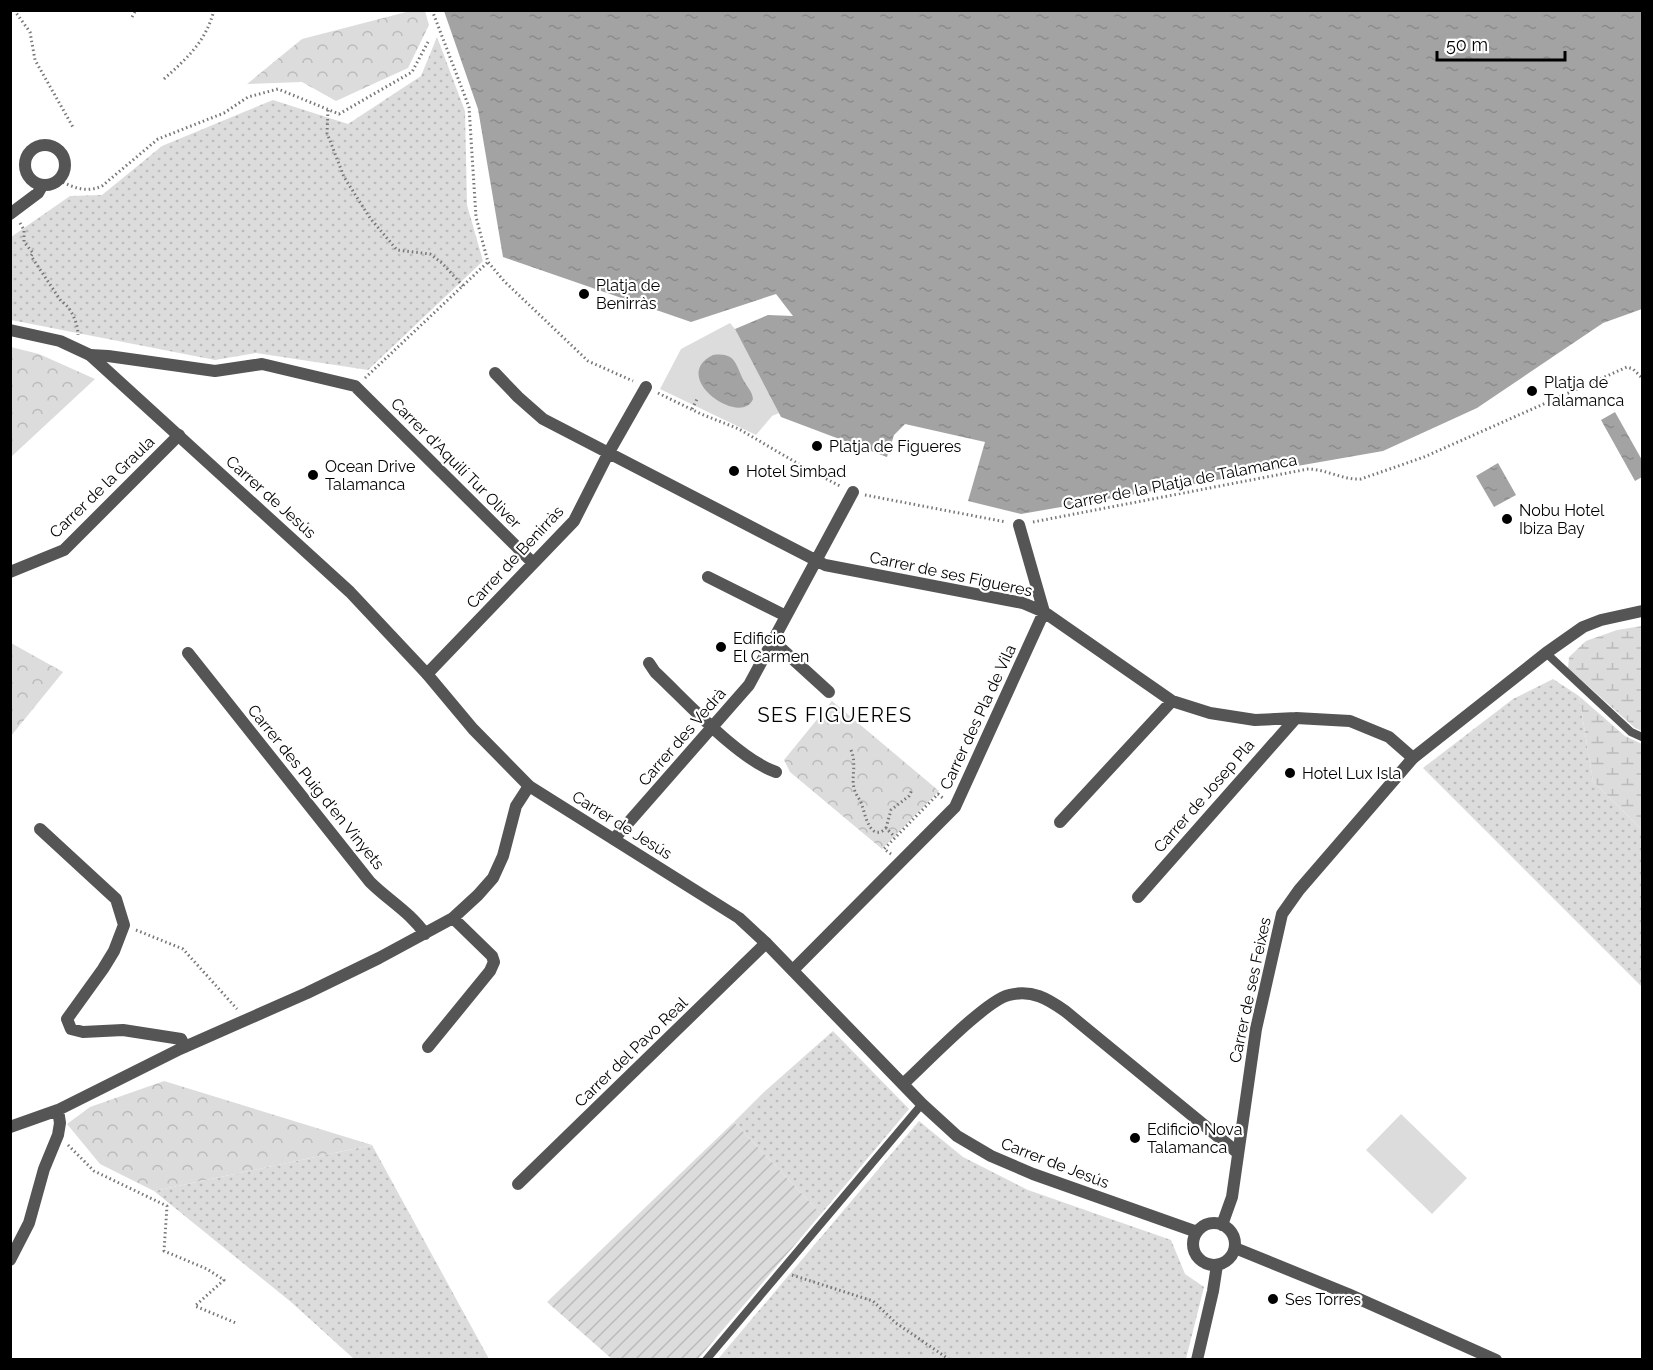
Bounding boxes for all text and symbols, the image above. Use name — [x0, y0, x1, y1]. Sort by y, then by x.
scale bar — [1437, 24, 1564, 62]
text: 50 m — [1446, 34, 1488, 55]
place label: Platja de Benirràs — [596, 276, 660, 313]
marker: Platja de Benirràs — [577, 287, 591, 301]
place label: Platja de Talamanca — [1544, 373, 1624, 410]
marker: Platja de Talamanca — [1525, 384, 1539, 398]
street label: Carrer d'Aquilí Tur Oliver — [387, 394, 525, 532]
street label: Carrer de la Graula — [46, 432, 158, 542]
place label: Platja de Figueres — [829, 437, 962, 456]
marker: Platja de Figueres — [810, 439, 824, 453]
street label: Carrer de la Platja de Talamanca — [1061, 450, 1299, 514]
street label: Carrer de Jesús — [222, 452, 320, 542]
place label: Ocean Drive Talamanca — [325, 457, 415, 494]
place label: Hotel Simbad — [746, 462, 846, 481]
marker: Hotel Simbad — [727, 464, 741, 478]
marker: Ocean Drive Talamanca — [306, 468, 320, 482]
place label: Nobu Hotel Ibiza Bay — [1519, 501, 1605, 538]
street label: Carrer de Benirràs — [463, 502, 568, 612]
marker: Nobu Hotel Ibiza Bay — [1500, 512, 1514, 526]
street label: Carrer de ses Figueres — [868, 547, 1034, 601]
place label: Edificio El Carmen — [733, 629, 809, 666]
marker: Edificio El Carmen — [714, 640, 728, 654]
street label: Carrer des Pla de Vila — [936, 641, 1020, 793]
street label: Carrer des Vedrà — [634, 684, 730, 790]
street label: Carrer des Puig d'en Vinyets — [244, 701, 389, 873]
district label: SES FIGUERES — [757, 703, 913, 727]
street label: Carrer de Josep Pla — [1150, 736, 1258, 856]
place label: Hotel Lux Isla — [1302, 764, 1401, 783]
marker: Hotel Lux Isla — [1283, 766, 1297, 780]
street label: Carrer de Jesús — [569, 787, 676, 863]
street label: Carrer de ses Feixes — [1225, 915, 1275, 1065]
street label: Carrer del Pavo Real — [571, 993, 692, 1111]
place label: Edificio Nova Talamanca — [1147, 1120, 1242, 1157]
marker: Edificio Nova Talamanca — [1128, 1131, 1142, 1145]
street label: Carrer de Jesús — [998, 1134, 1112, 1192]
place label: Ses Torres — [1285, 1290, 1361, 1309]
marker: Ses Torres — [1266, 1292, 1280, 1306]

